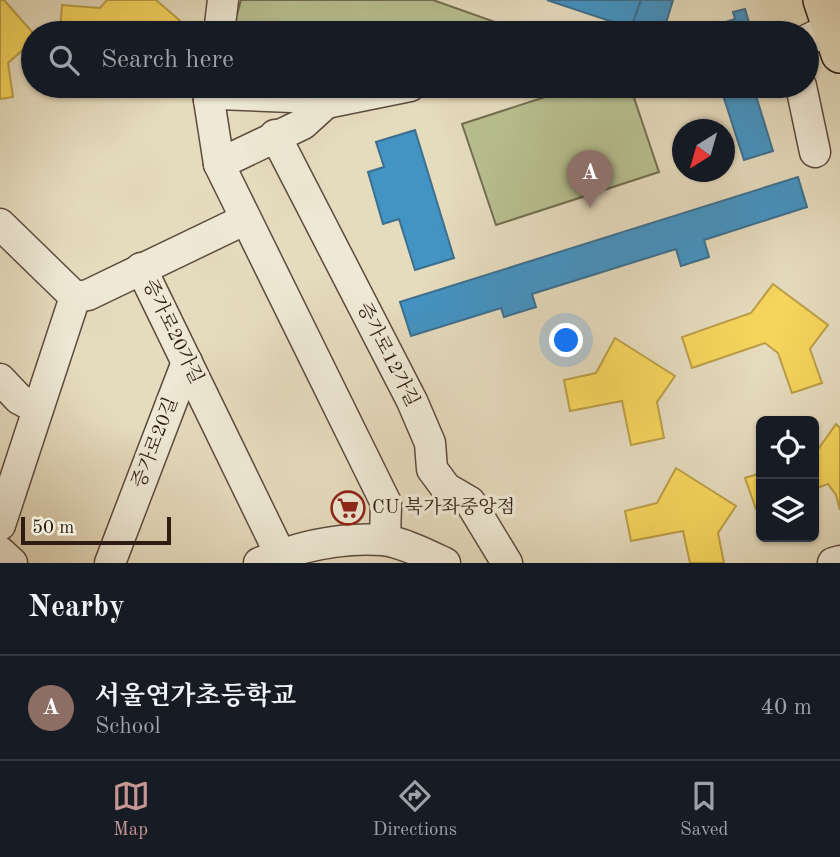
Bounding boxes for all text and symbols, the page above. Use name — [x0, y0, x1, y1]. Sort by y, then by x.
search box — [21, 21, 819, 98]
icon: search — [45, 41, 83, 79]
text: Search here — [101, 47, 234, 73]
north arrow — [672, 119, 735, 182]
pin: A — [567, 150, 613, 208]
street label: 증가로20가길 — [139, 276, 207, 387]
street label: 증가로12가길 — [353, 299, 423, 410]
your location — [549, 323, 583, 357]
street label: 증가로20길 — [128, 394, 182, 491]
map controls — [756, 416, 819, 542]
button: locate — [756, 416, 819, 479]
button: layers — [756, 479, 819, 542]
supermarket icon: CU 북가좌중앙점 — [329, 489, 367, 527]
place label: CU 북가좌중앙점 — [372, 496, 515, 518]
scale bar — [21, 514, 172, 546]
text: 50 m — [32, 519, 74, 538]
text: Nearby — [28, 593, 125, 623]
text: 서울연가초등학교 — [95, 684, 296, 710]
text: A — [42, 696, 60, 719]
text: 40 m — [761, 696, 812, 719]
text: School — [95, 715, 161, 738]
tab: Map — [112, 777, 150, 842]
tab: Directions — [373, 777, 457, 842]
tab: Saved — [680, 777, 728, 842]

